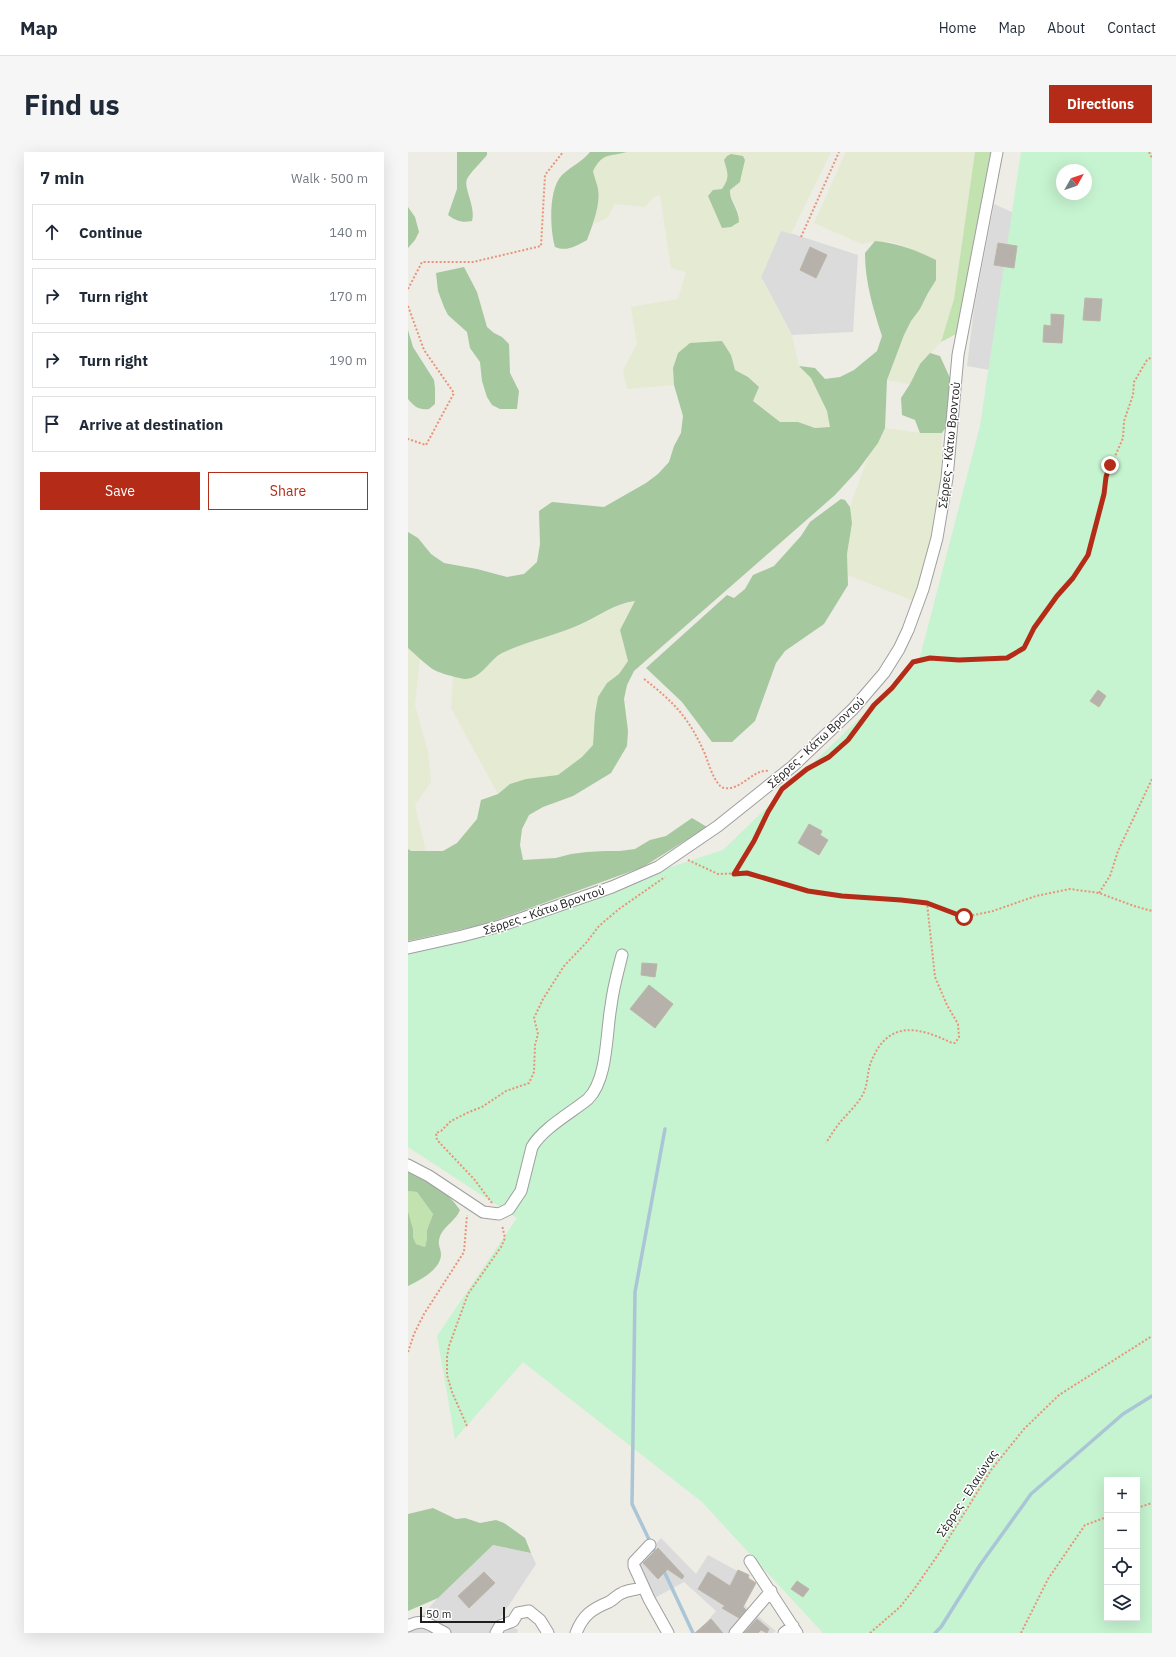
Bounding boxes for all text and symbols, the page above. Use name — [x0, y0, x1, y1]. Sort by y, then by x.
text: Map — [20, 16, 58, 40]
text: Home — [939, 19, 976, 37]
text: Map — [998, 19, 1025, 37]
text: About — [1047, 19, 1085, 37]
text: Contact — [1107, 19, 1156, 37]
button: Directions — [1049, 85, 1152, 123]
text: Find us — [24, 86, 120, 123]
north arrow — [1056, 164, 1092, 200]
text: 7 min — [40, 167, 84, 189]
text: Walk · 500 m — [291, 170, 368, 187]
icon: ahead — [41, 221, 63, 243]
text: Continue — [79, 223, 143, 242]
text: 140 m — [329, 224, 367, 241]
icon: right — [41, 285, 63, 307]
text: Turn right — [79, 287, 148, 306]
text: 170 m — [329, 288, 367, 305]
icon: right — [41, 349, 63, 371]
text: Turn right — [79, 351, 148, 370]
text: 190 m — [329, 352, 367, 369]
street label: Σέρρες - Κάτω Βροντού — [935, 381, 963, 509]
icon: arrive — [41, 413, 63, 435]
text: Arrive at destination — [79, 415, 223, 434]
route end — [1101, 456, 1119, 474]
button: Save — [40, 472, 200, 510]
button: Share — [208, 472, 368, 510]
street label: Σέρρες - Κάτω Βροντού — [764, 693, 868, 791]
street label: Σέρρες - Κάτω Βροντού — [481, 882, 607, 938]
route start — [955, 908, 973, 926]
street label: Σέρρες - Ελαιώνας — [933, 1447, 1001, 1539]
map controls — [1104, 1477, 1140, 1621]
button: + — [1104, 1477, 1140, 1513]
button: − — [1104, 1513, 1140, 1549]
button: locate — [1104, 1549, 1140, 1585]
button: layers — [1104, 1585, 1140, 1621]
scale bar — [420, 1605, 505, 1624]
text: 50 m — [426, 1607, 451, 1621]

